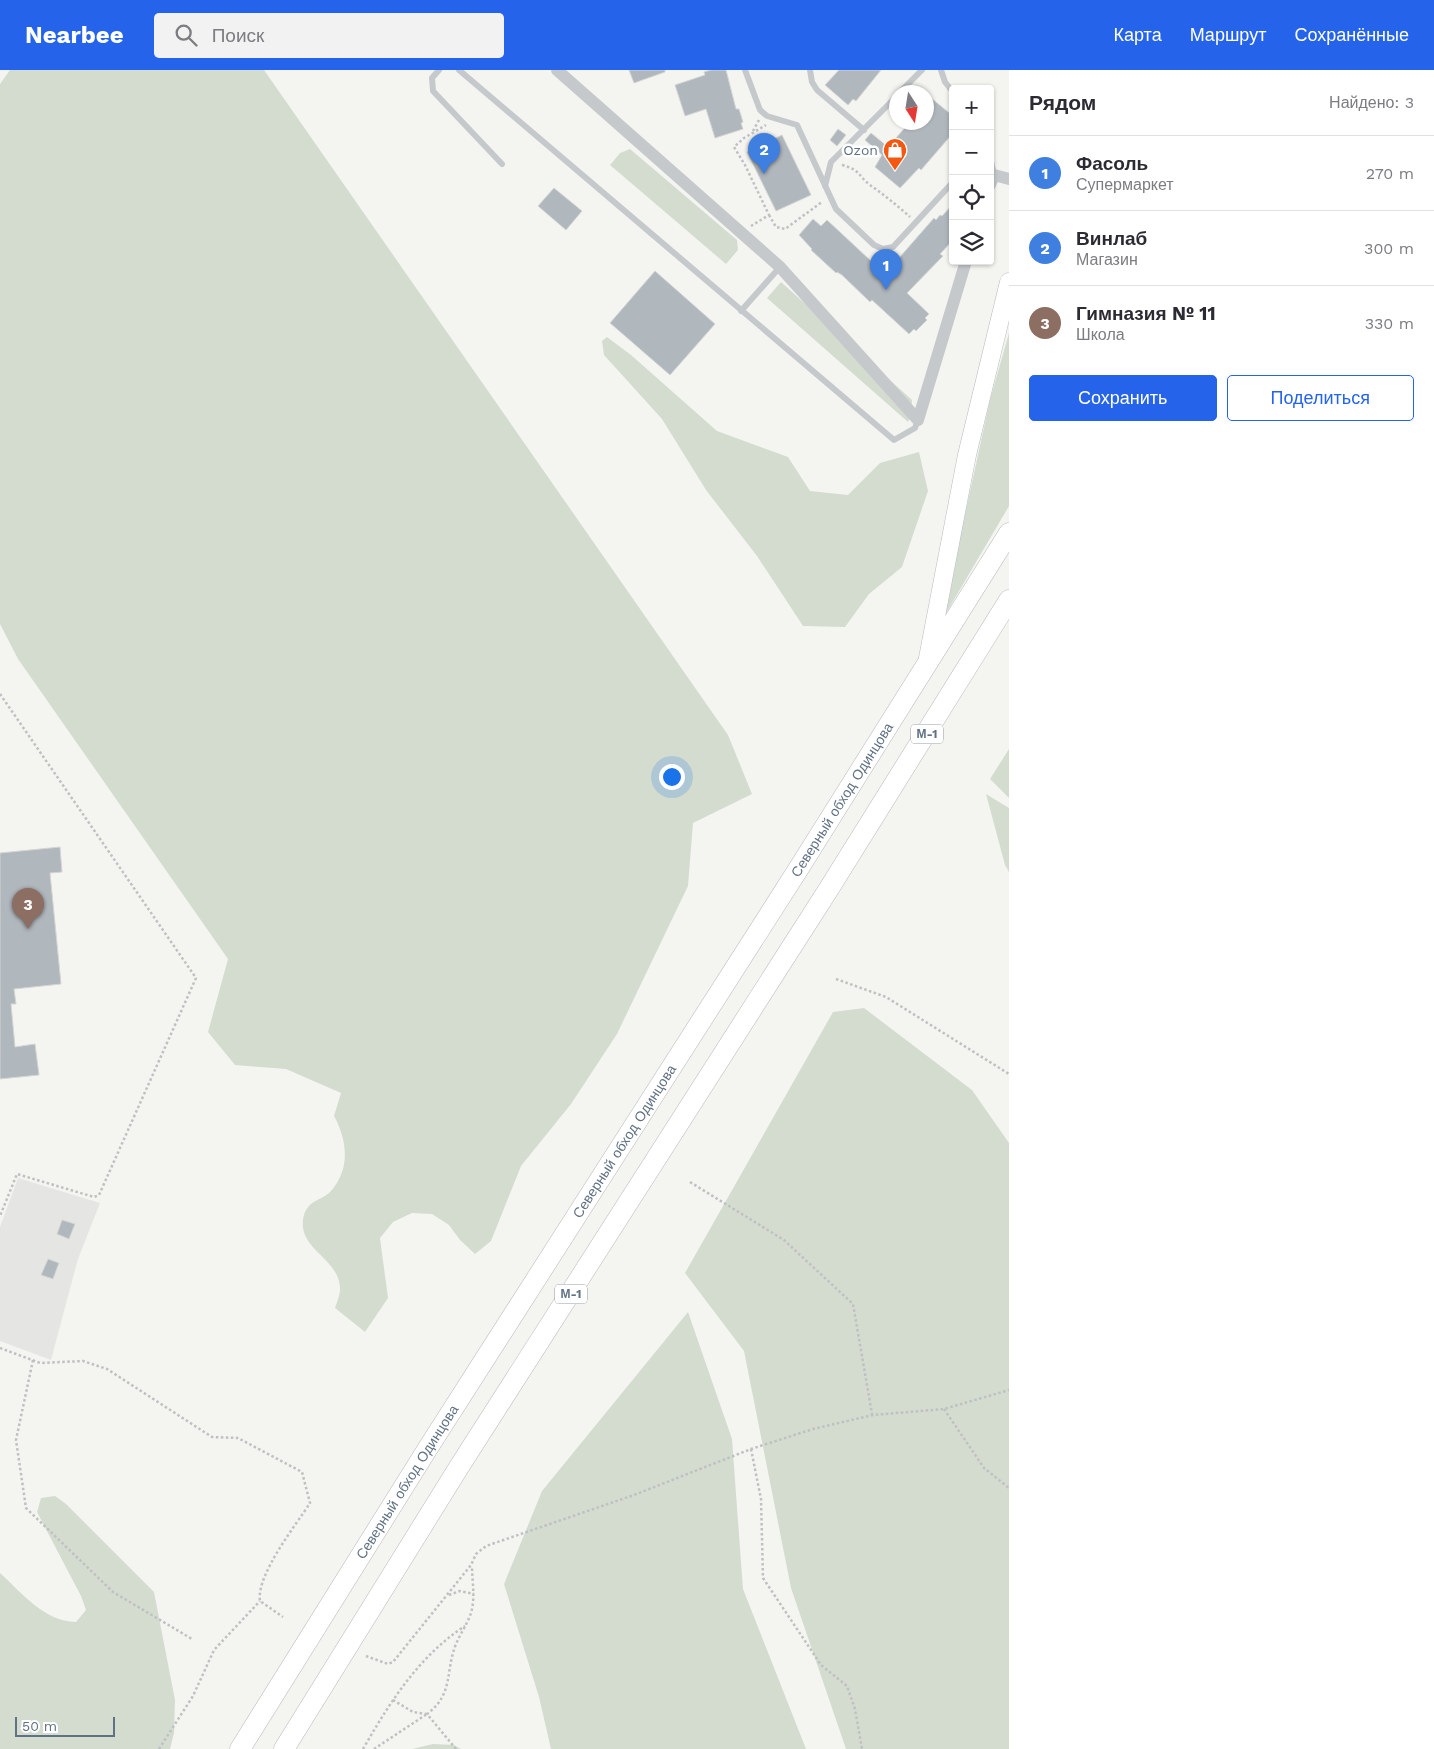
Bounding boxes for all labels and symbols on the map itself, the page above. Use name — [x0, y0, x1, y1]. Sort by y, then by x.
north arrow — [889, 85, 934, 130]
pin: 2 — [748, 133, 780, 174]
shop icon: Ozon — [882, 137, 908, 171]
place label: Ozon — [843, 142, 878, 158]
pin: 1 — [870, 249, 902, 290]
street label: Северный обход Одинцова — [787, 719, 896, 880]
road number: М-1 — [911, 724, 943, 744]
your location — [659, 764, 685, 790]
pin: 3 — [12, 888, 44, 929]
street label: Северный обход Одинцова — [569, 1061, 679, 1221]
road number: М-1 — [555, 1284, 587, 1304]
street label: Северный обход Одинцова — [353, 1402, 462, 1562]
scale bar — [15, 1714, 115, 1737]

